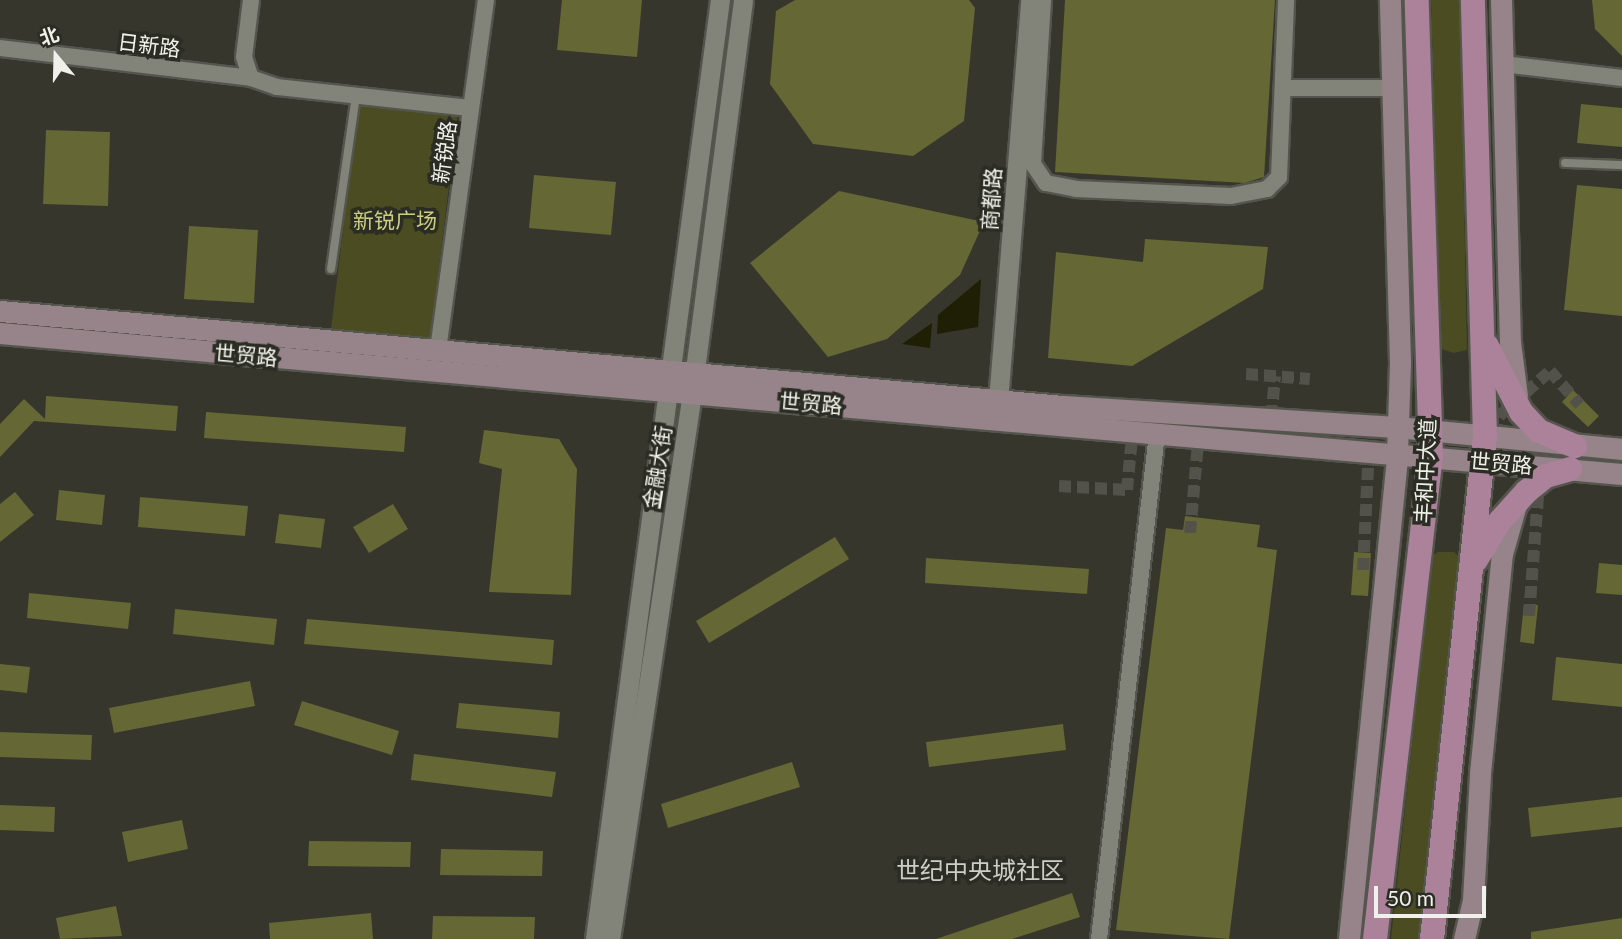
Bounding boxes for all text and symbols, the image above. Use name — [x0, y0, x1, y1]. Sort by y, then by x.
north arrow — [21, 21, 91, 91]
text: 北 — [36, 22, 62, 50]
street label: 日新路 — [116, 29, 182, 61]
street label: 新锐路 — [427, 119, 461, 185]
street label: 商都路 — [976, 167, 1006, 231]
park label: 新锐广场 — [353, 207, 437, 233]
street label: 世贸路 — [214, 340, 278, 370]
street label: 世贸路 — [779, 388, 843, 418]
street label: 丰和中大道 — [1410, 418, 1440, 524]
street label: 金融大街 — [638, 424, 676, 510]
street label: 世贸路 — [1469, 448, 1533, 478]
district label: 世纪中央城社区 — [896, 856, 1064, 884]
scale bar — [1377, 872, 1489, 916]
text: 50 m — [1387, 885, 1434, 910]

